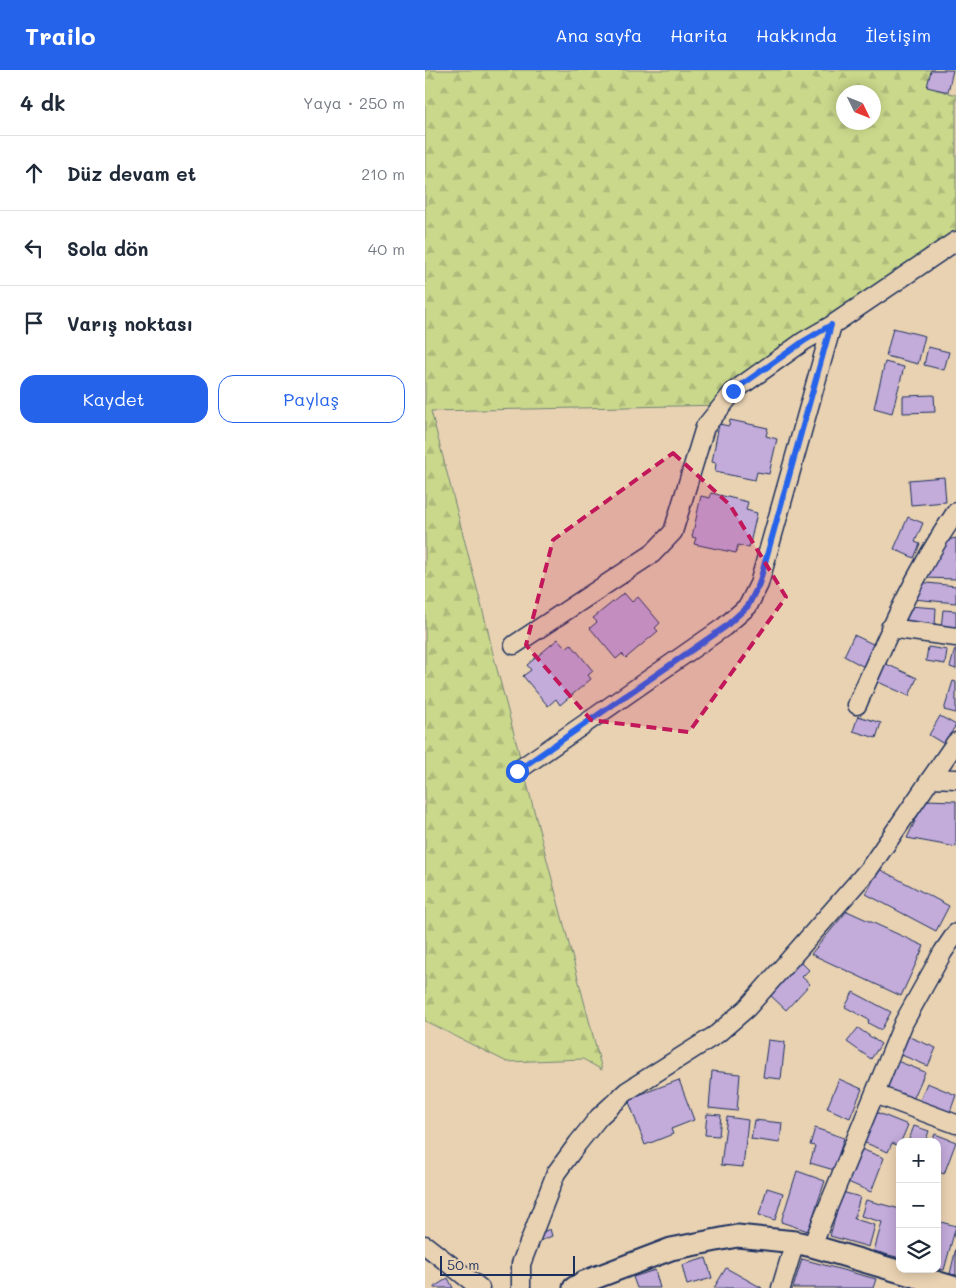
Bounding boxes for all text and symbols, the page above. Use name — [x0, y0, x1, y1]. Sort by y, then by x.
text: Trailo — [25, 20, 96, 51]
text: Ana sayfa — [555, 23, 642, 47]
text: Harita — [670, 23, 728, 47]
text: Hakkında — [756, 23, 837, 47]
text: İletişim — [865, 23, 931, 47]
north arrow — [836, 85, 881, 130]
text: 4 dk — [20, 89, 66, 116]
text: Yaya · 250 m — [303, 92, 405, 113]
icon: ahead — [20, 159, 48, 187]
text: Düz devam et — [67, 161, 196, 186]
text: 210 m — [361, 163, 405, 184]
icon: left — [20, 234, 48, 262]
text: Sola dön — [67, 236, 149, 261]
text: 40 m — [368, 238, 405, 259]
icon: arrive — [20, 309, 48, 337]
text: Varış noktası — [67, 311, 193, 336]
button: Kaydet — [20, 375, 208, 423]
button: Paylaş — [218, 375, 405, 423]
route end — [722, 380, 745, 403]
route start — [506, 760, 529, 783]
map controls — [896, 1138, 941, 1273]
button: + — [896, 1138, 941, 1183]
button: − — [896, 1183, 941, 1228]
button: layers — [896, 1228, 941, 1273]
scale bar — [440, 1253, 575, 1276]
text: 50 m — [447, 1255, 479, 1274]

